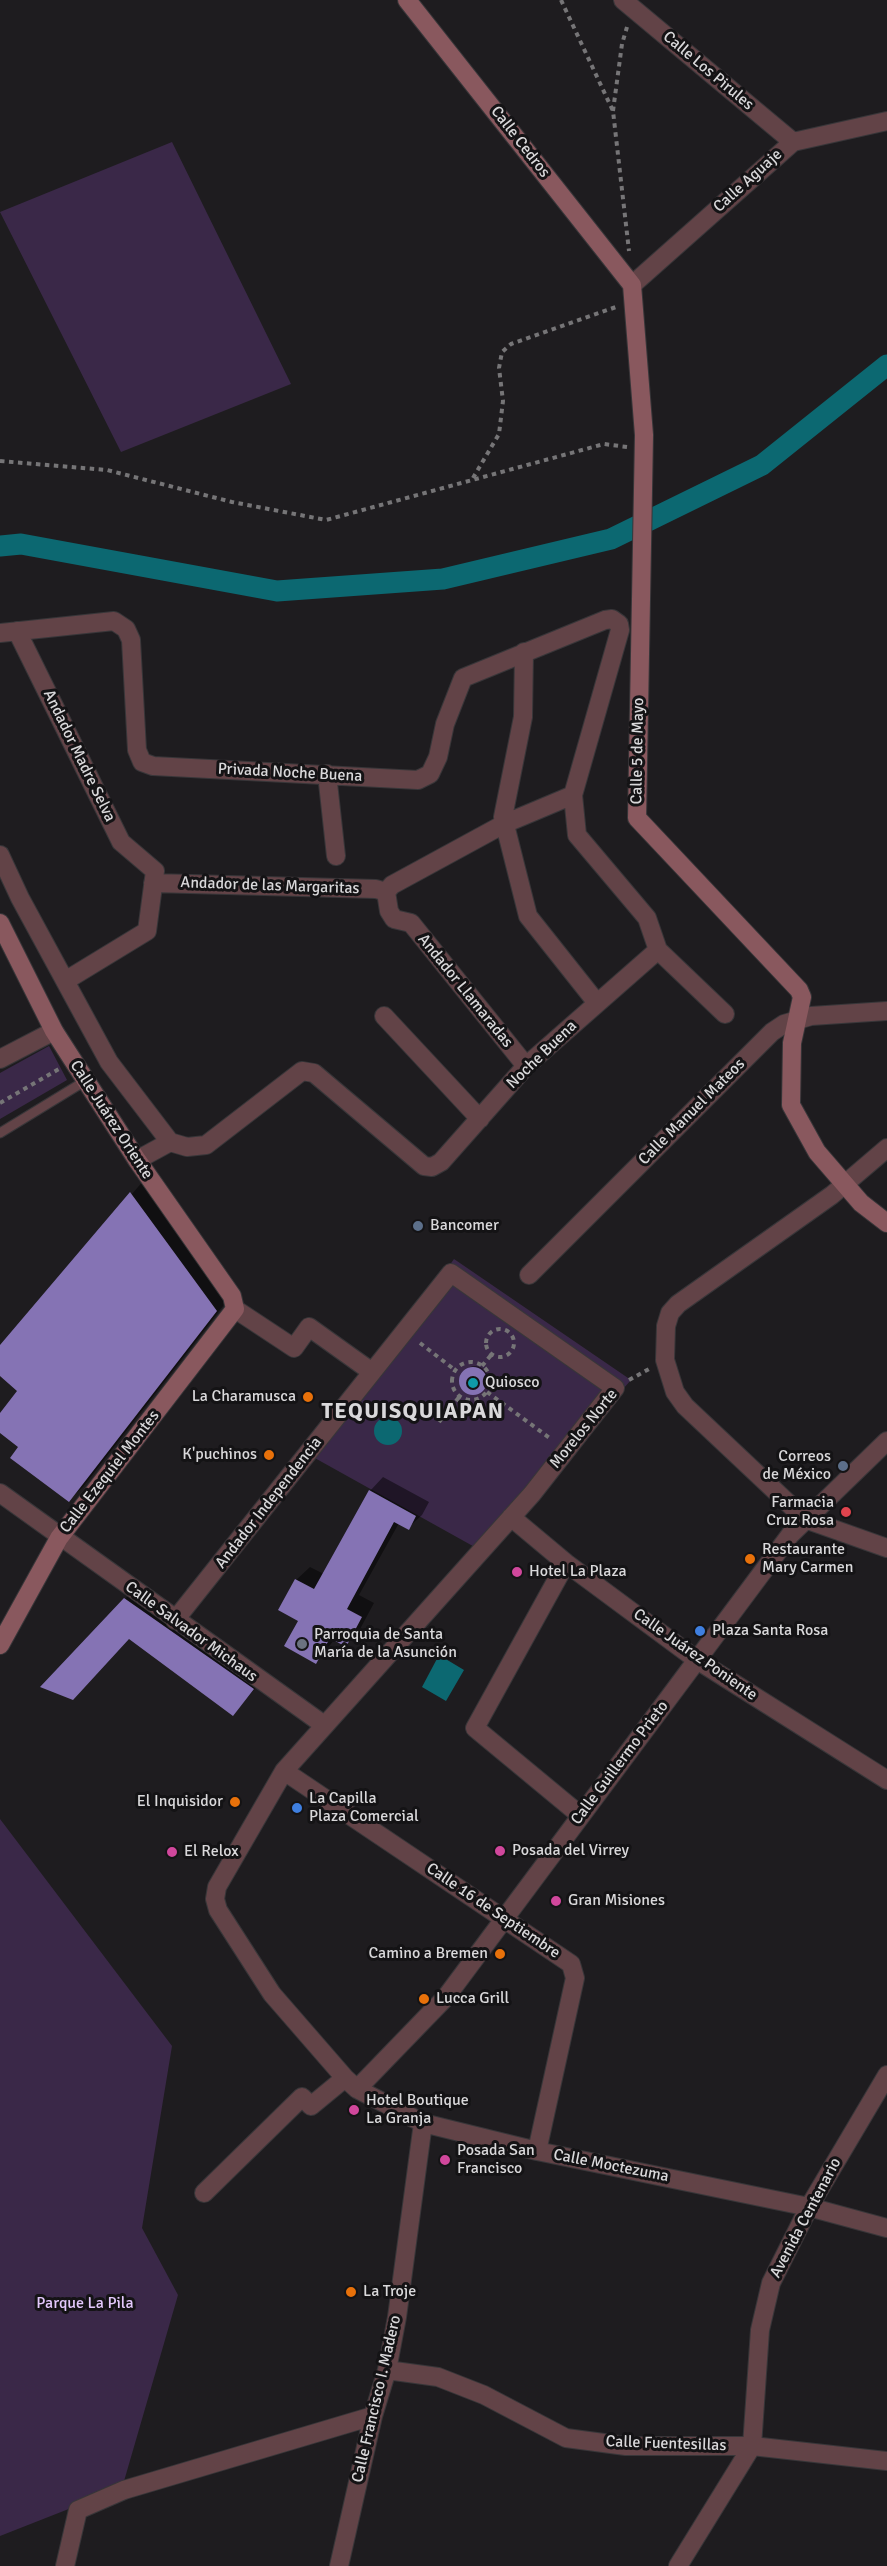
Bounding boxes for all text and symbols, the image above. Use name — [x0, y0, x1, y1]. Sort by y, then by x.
street label: Calle Los Pirules — [659, 27, 757, 115]
street label: Calle Cedros — [486, 103, 554, 181]
street label: Calle Aguaje — [710, 145, 786, 217]
street label: Andador Madre Selva — [39, 687, 119, 825]
street label: Calle 5 de Mayo — [627, 697, 649, 805]
street label: Privada Noche Buena — [217, 760, 363, 786]
street label: Andador de las Margaritas — [180, 873, 360, 899]
street label: Andador Llamaradas — [413, 930, 517, 1052]
street label: Noche Buena — [503, 1017, 581, 1093]
street label: Calle Manuel Mateos — [635, 1055, 749, 1169]
street label: Calle Juárez Oriente — [65, 1057, 157, 1183]
place label: Bancomer — [430, 1216, 499, 1236]
marker: Bancomer — [411, 1219, 425, 1233]
place label: Quiosco — [485, 1373, 540, 1393]
marker: Quiosco — [466, 1376, 480, 1390]
street label: Morelos Norte — [546, 1385, 622, 1473]
place label: La Charamusca — [192, 1387, 296, 1407]
marker: La Charamusca — [301, 1390, 315, 1404]
district label: TEQUISQUIAPAN — [321, 1399, 505, 1425]
street label: Calle Ezequiel Montes — [56, 1407, 164, 1537]
street label: Andador Independencia — [212, 1433, 326, 1573]
place label: K'puchinos — [182, 1445, 257, 1465]
place label: Correos de México — [763, 1447, 831, 1485]
marker: K'puchinos — [262, 1448, 276, 1462]
marker: Correos de México — [836, 1459, 850, 1473]
place label: Farmacia Cruz Rosa — [766, 1493, 834, 1531]
marker: Farmacia Cruz Rosa — [839, 1505, 853, 1519]
place label: Restaurante Mary Carmen — [762, 1540, 853, 1578]
marker: Restaurante Mary Carmen — [743, 1552, 757, 1566]
place label: Hotel La Plaza — [529, 1562, 627, 1582]
marker: Hotel La Plaza — [510, 1565, 524, 1579]
street label: Calle Salvador Michaus — [121, 1578, 261, 1686]
street label: Calle Juárez Poniente — [629, 1605, 761, 1705]
place label: Plaza Santa Rosa — [712, 1621, 828, 1641]
marker: Plaza Santa Rosa — [693, 1624, 707, 1638]
place label: Parroquia de Santa María de la Asunción — [314, 1625, 457, 1663]
marker: Parroquia de Santa María de la Asunción — [295, 1637, 309, 1651]
street label: Calle Guillermo Prieto — [567, 1697, 673, 1829]
place label: La Capilla Plaza Comercial — [309, 1789, 419, 1827]
place label: El Inquisidor — [137, 1792, 223, 1812]
marker: El Inquisidor — [228, 1795, 242, 1809]
marker: La Capilla Plaza Comercial — [290, 1801, 304, 1815]
place label: Posada del Virrey — [512, 1841, 629, 1861]
place label: El Relox — [184, 1842, 239, 1862]
marker: Posada del Virrey — [493, 1844, 507, 1858]
marker: El Relox — [165, 1845, 179, 1859]
street label: Calle 16 de Septiembre — [422, 1859, 564, 1963]
place label: Gran Misiones — [568, 1891, 665, 1911]
marker: Gran Misiones — [549, 1894, 563, 1908]
place label: Camino a Bremen — [369, 1944, 488, 1964]
marker: Camino a Bremen — [493, 1947, 507, 1961]
place label: Lucca Grill — [436, 1989, 509, 2009]
marker: Lucca Grill — [417, 1992, 431, 2006]
place label: Hotel Boutique La Granja — [366, 2091, 469, 2129]
marker: Hotel Boutique La Granja — [347, 2103, 361, 2117]
place label: Posada San Francisco — [457, 2141, 535, 2179]
street label: Calle Moctezuma — [552, 2145, 670, 2187]
marker: Posada San Francisco — [438, 2153, 452, 2167]
street label: Avenida Centenario — [766, 2155, 846, 2281]
place label: La Troje — [363, 2282, 416, 2302]
marker: La Troje — [344, 2285, 358, 2299]
park label: Parque La Pila — [36, 2294, 134, 2314]
street label: Calle Francisco I. Madero — [348, 2314, 406, 2484]
street label: Calle Fuentesillas — [605, 2432, 727, 2456]

